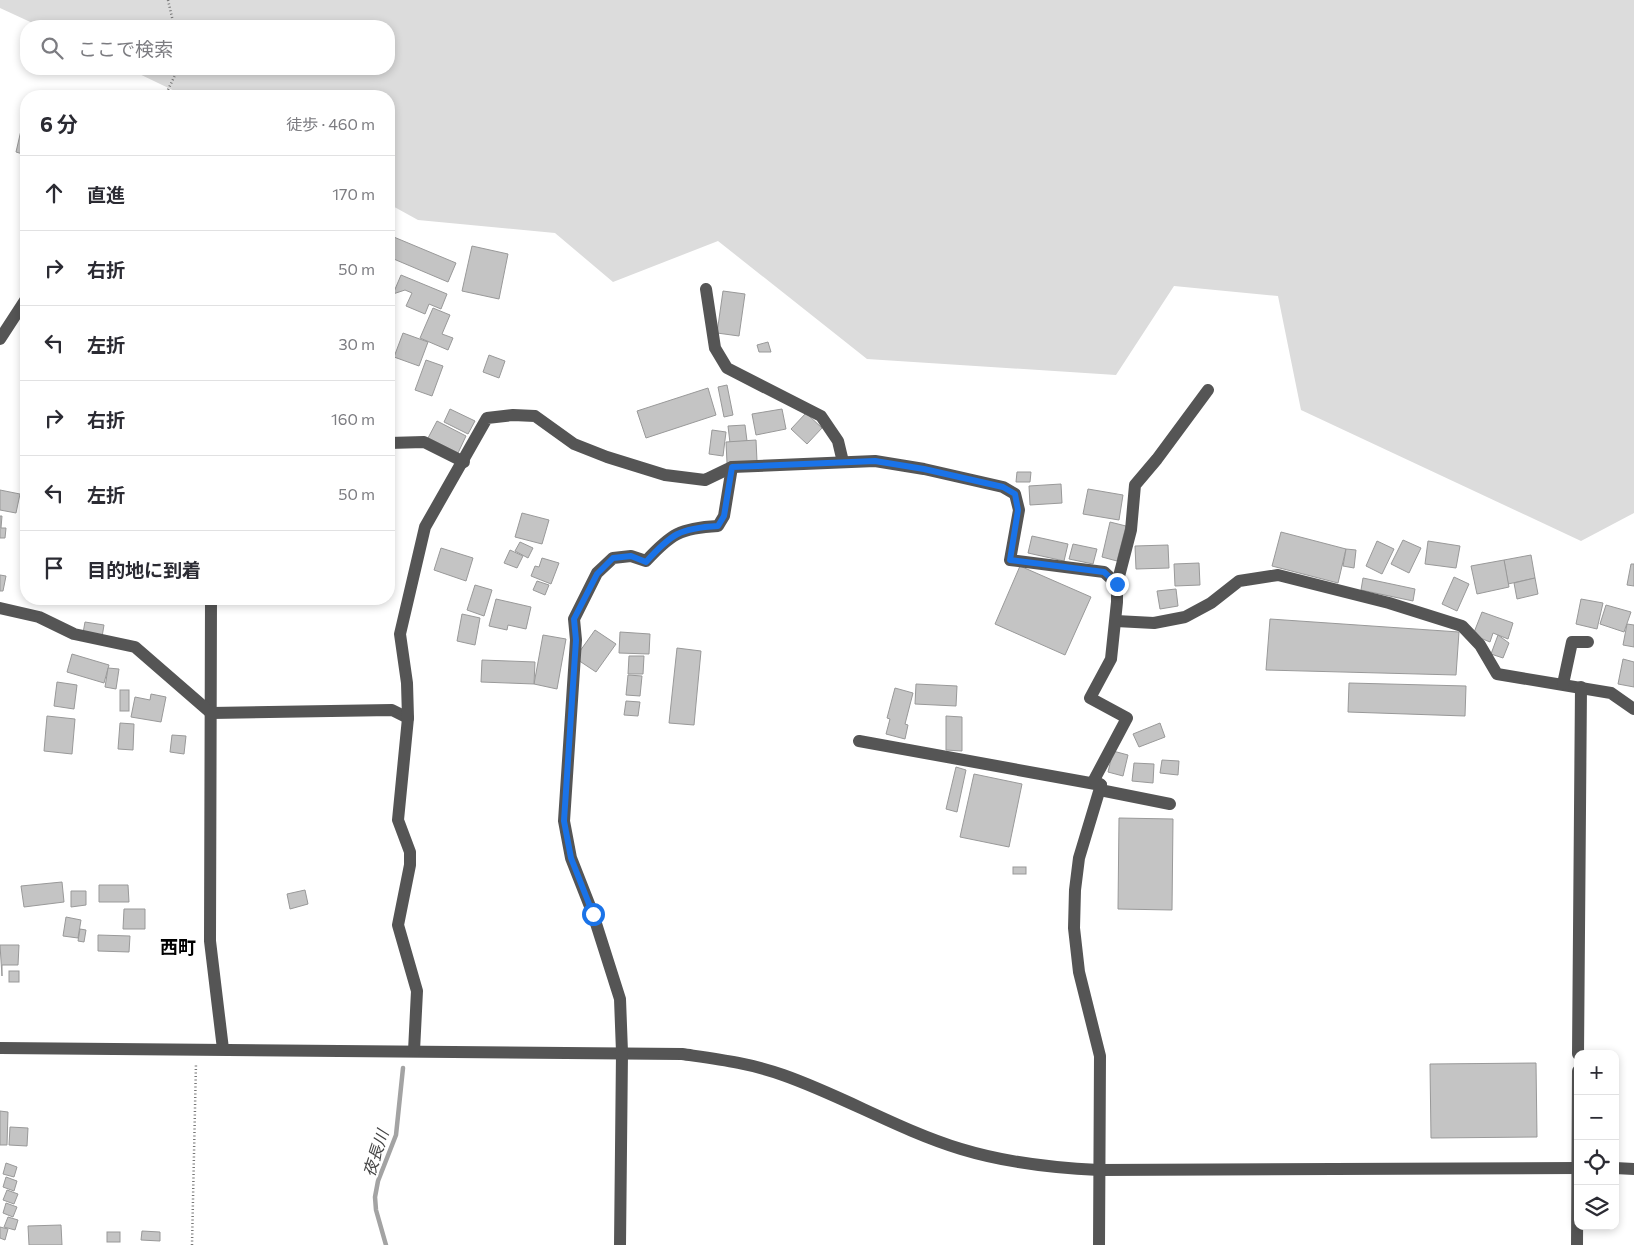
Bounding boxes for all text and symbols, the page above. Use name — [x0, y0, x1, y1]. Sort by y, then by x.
search box — [20, 20, 395, 75]
icon: search — [38, 34, 66, 62]
text: ここで検索 — [78, 37, 173, 60]
text: 6 分 — [40, 111, 78, 136]
text: 徒歩 · 460 m — [286, 114, 375, 133]
icon: ahead — [40, 179, 68, 207]
text: 直進 — [87, 183, 125, 206]
text: 170 m — [332, 184, 375, 203]
icon: right — [40, 254, 68, 282]
text: 右折 — [87, 258, 125, 281]
text: 50 m — [338, 259, 375, 278]
icon: left — [40, 329, 68, 357]
text: 左折 — [87, 333, 125, 356]
text: 30 m — [338, 334, 375, 353]
icon: right — [40, 404, 68, 432]
text: 右折 — [87, 408, 125, 431]
text: 160 m — [331, 409, 375, 428]
icon: left — [40, 479, 68, 507]
text: 左折 — [87, 483, 125, 506]
text: 50 m — [338, 484, 375, 503]
icon: arrive — [40, 554, 68, 582]
text: 目的地に到着 — [87, 558, 201, 581]
route end — [1106, 573, 1129, 596]
route start — [582, 903, 605, 926]
district label: 西町 — [160, 936, 196, 958]
map controls — [1574, 1050, 1619, 1230]
button: + — [1574, 1050, 1619, 1095]
button: − — [1574, 1095, 1619, 1140]
water label: 夜長川 — [359, 1125, 392, 1179]
button: locate — [1574, 1140, 1619, 1185]
button: layers — [1574, 1185, 1619, 1230]

